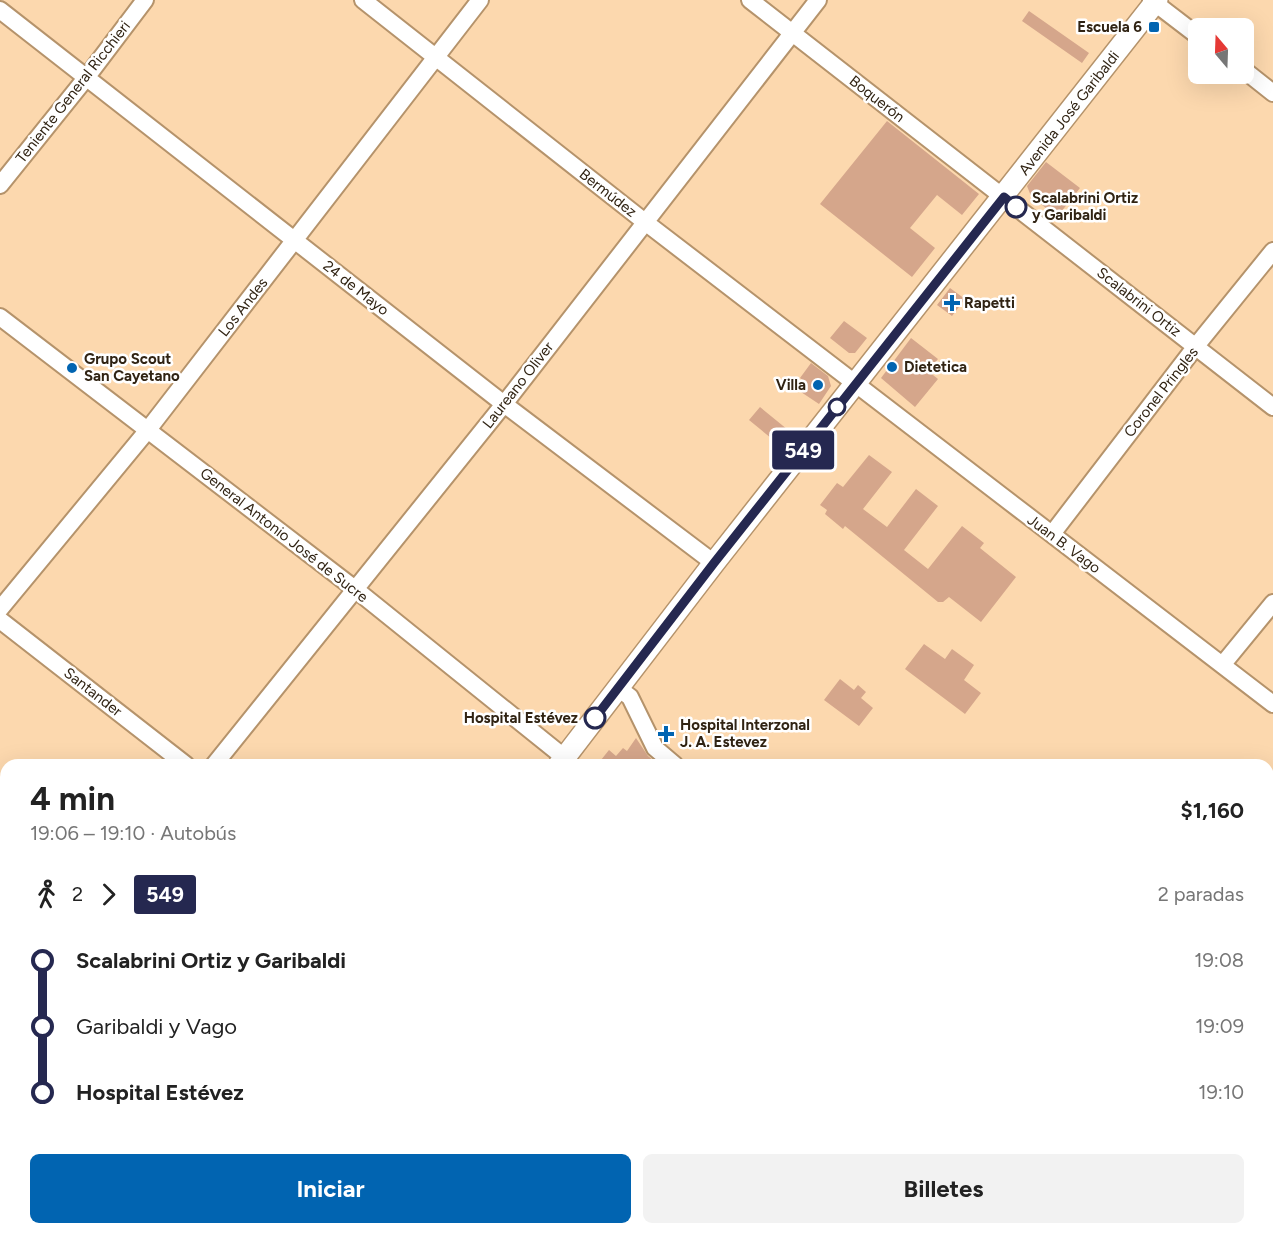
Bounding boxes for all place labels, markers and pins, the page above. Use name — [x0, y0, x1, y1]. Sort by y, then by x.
place label: Escuela 6 — [1077, 18, 1142, 36]
marker: Escuela 6 — [1147, 20, 1161, 34]
place label: Scalabrini Ortiz y Garibaldi — [1032, 189, 1138, 224]
marker: Scalabrini Ortiz y Garibaldi — [1005, 196, 1027, 218]
place label: Rapetti — [964, 294, 1015, 312]
marker: Rapetti — [945, 296, 959, 310]
place label: Grupo Scout San Cayetano — [84, 350, 180, 385]
place label: Dietetica — [904, 358, 967, 376]
marker: Dietetica — [885, 360, 899, 374]
marker: Grupo Scout San Cayetano — [65, 361, 79, 375]
place label: Villa — [776, 376, 806, 394]
marker: Villa — [811, 378, 825, 392]
unlabelled marker — [828, 398, 846, 416]
marker: Hospital Estévez — [584, 707, 606, 729]
place label: Hospital Estévez — [464, 709, 578, 727]
place label: Hospital Interzonal J. A. Estevez — [680, 716, 810, 751]
marker: Hospital Interzonal J. A. Estevez — [657, 725, 675, 743]

